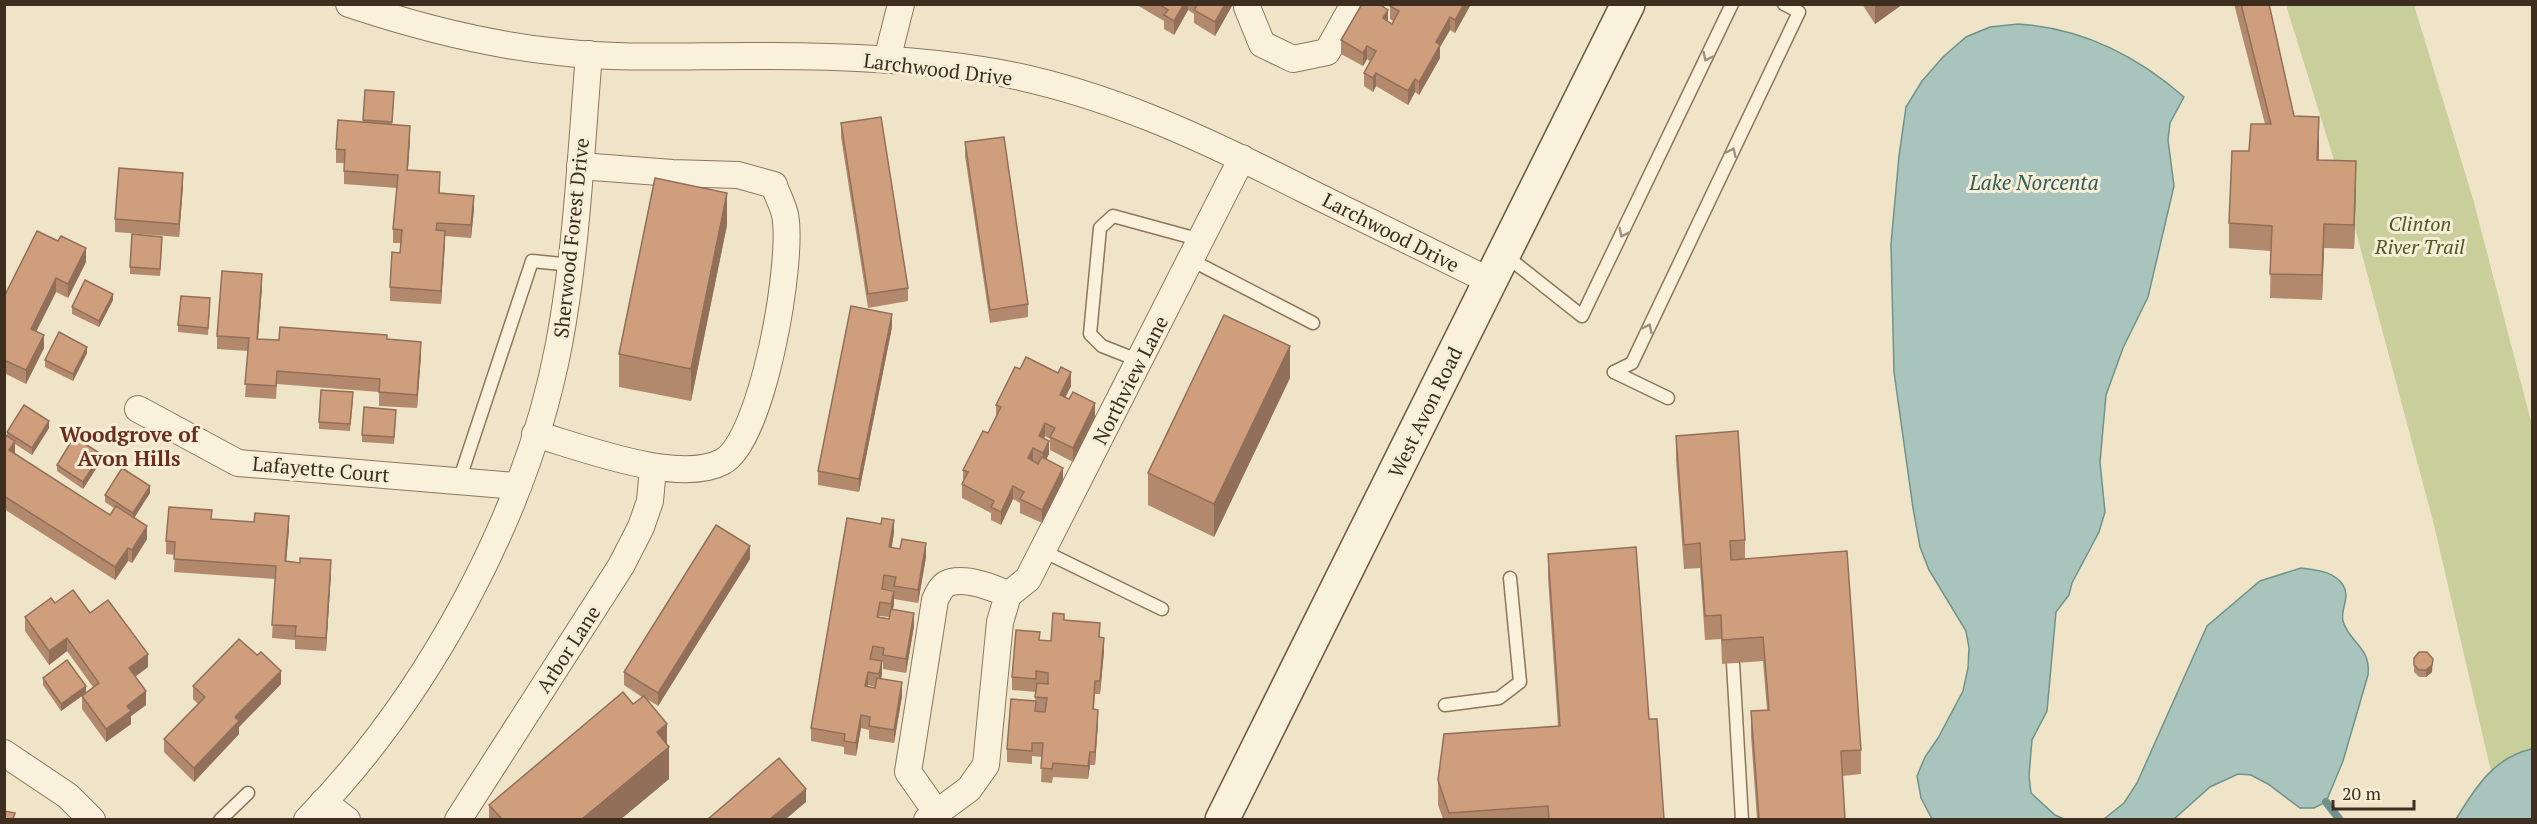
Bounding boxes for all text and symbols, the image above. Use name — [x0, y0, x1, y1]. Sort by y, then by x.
street label: Larchwood Drive — [862, 46, 1014, 92]
one-way arrow — [1702, 51, 1714, 62]
street label: Sherwood Forest Drive — [547, 137, 595, 339]
one-way arrow — [1725, 148, 1737, 159]
water label: Lake Norcenta — [1968, 168, 2099, 196]
street label: Larchwood Drive — [1318, 186, 1464, 278]
park label: Clinton River Trail — [2374, 210, 2465, 260]
one-way arrow — [1618, 227, 1630, 238]
street label: Northview Lane — [1086, 311, 1174, 449]
one-way arrow — [1641, 324, 1653, 335]
street label: West Avon Road — [1382, 342, 1468, 482]
district label: Woodgrove of Avon Hills — [60, 420, 201, 472]
street label: Lafayette Court — [251, 450, 391, 488]
street label: Arbor Lane — [530, 600, 606, 698]
scale bar — [2333, 773, 2414, 811]
text: 20 m — [2342, 781, 2382, 805]

